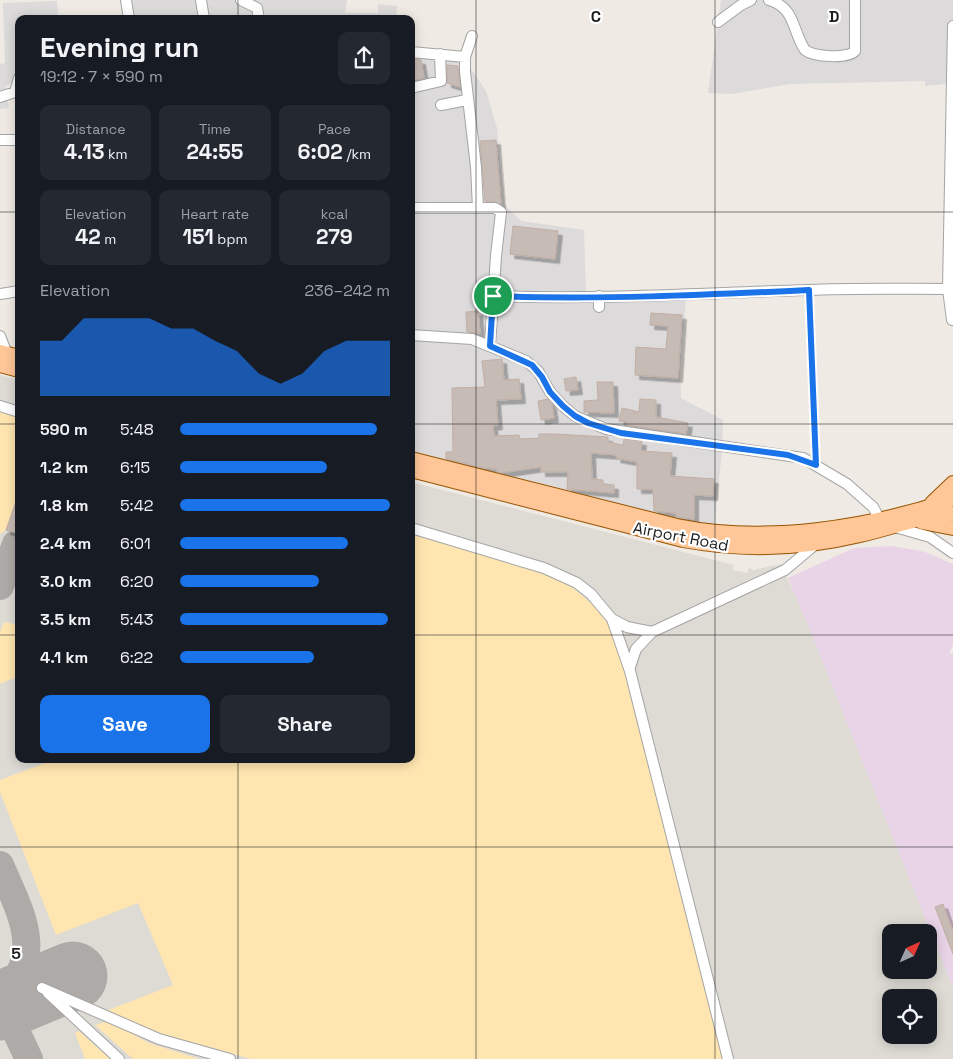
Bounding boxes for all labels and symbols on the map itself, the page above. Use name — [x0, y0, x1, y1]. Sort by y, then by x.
text: C — [591, 6, 601, 27]
text: D — [829, 6, 839, 27]
pin — [472, 275, 514, 317]
street label: Airport Road — [631, 517, 731, 556]
north arrow — [882, 924, 938, 979]
text: 5 — [11, 943, 21, 964]

